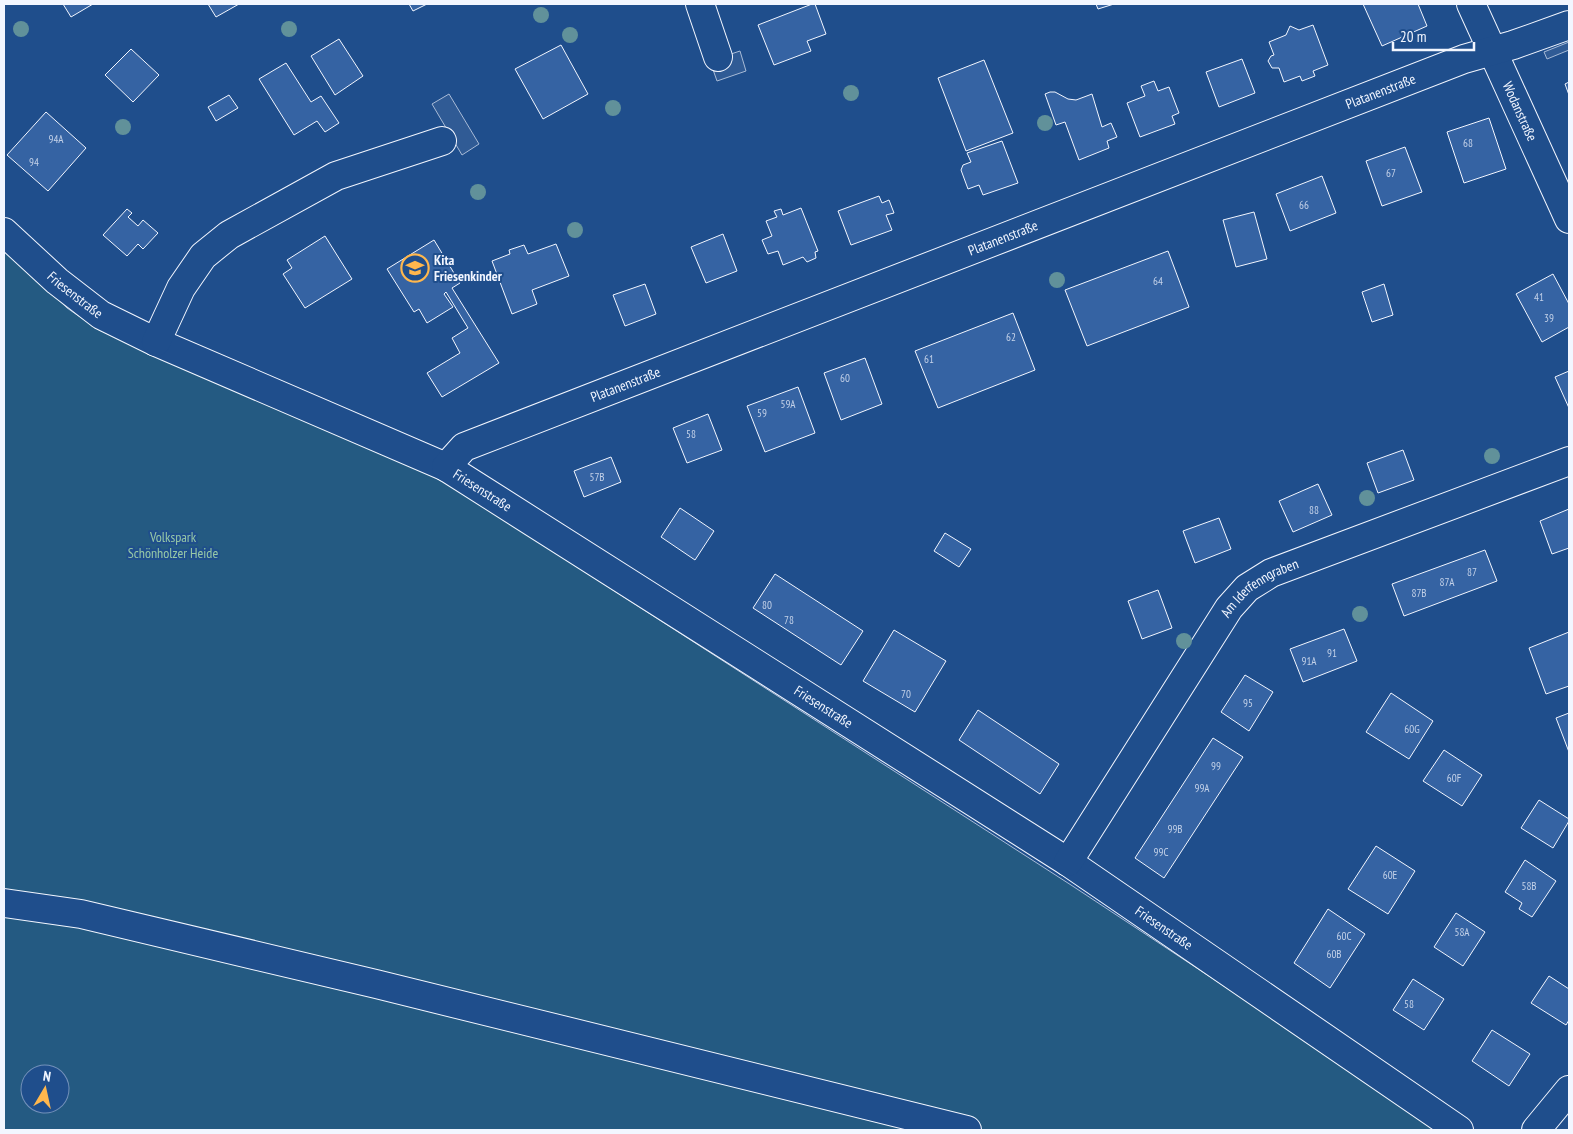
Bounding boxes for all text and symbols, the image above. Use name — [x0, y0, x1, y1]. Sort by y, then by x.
scale bar — [1393, 20, 1474, 52]
text: 20 m — [1400, 27, 1426, 46]
street label: Platanenstraße — [1343, 70, 1418, 113]
street label: Wodanstraße — [1499, 79, 1541, 144]
house number: 94A — [48, 132, 64, 146]
house number: 68 — [1463, 136, 1473, 150]
house number: 94 — [29, 155, 39, 169]
house number: 67 — [1386, 166, 1396, 180]
house number: 66 — [1299, 198, 1309, 212]
street label: Platanenstraße — [965, 216, 1041, 260]
place label: Kita Friesenkinder — [434, 251, 503, 285]
school or university icon: Kita Friesenkinder — [400, 253, 430, 283]
street label: Friesenstraße — [43, 268, 107, 322]
house number: 64 — [1153, 274, 1163, 288]
house number: 41 — [1534, 290, 1544, 304]
house number: 39 — [1544, 311, 1554, 325]
house number: 62 — [1006, 330, 1016, 344]
house number: 61 — [924, 352, 934, 366]
street label: Platanenstraße — [588, 363, 663, 406]
house number: 60 — [840, 371, 850, 385]
house number: 59A — [780, 397, 796, 411]
house number: 59 — [757, 406, 767, 420]
house number: 58 — [686, 427, 696, 441]
street label: Friesenstraße — [450, 465, 515, 515]
house number: 57B — [589, 470, 605, 484]
house number: 88 — [1309, 503, 1319, 517]
park label: Volkspark Schönholzer Heide — [128, 528, 218, 562]
street label: Am Iderfenngraben — [1217, 555, 1301, 621]
house number: 87 — [1467, 565, 1477, 579]
house number: 87A — [1440, 575, 1455, 589]
house number: 87B — [1411, 586, 1427, 600]
house number: 80 — [762, 598, 772, 612]
house number: 78 — [784, 613, 794, 627]
house number: 91 — [1327, 646, 1337, 660]
house number: 91A — [1301, 654, 1317, 668]
street label: Friesenstraße — [791, 681, 856, 732]
house number: 70 — [901, 687, 911, 701]
house number: 95 — [1243, 696, 1253, 710]
house number: 60G — [1404, 722, 1420, 736]
house number: 99 — [1211, 759, 1221, 773]
house number: 60F — [1447, 771, 1462, 785]
house number: 99A — [1194, 781, 1210, 795]
house number: 99B — [1167, 822, 1183, 836]
house number: 99C — [1154, 845, 1168, 859]
house number: 60E — [1383, 868, 1398, 882]
house number: 58B — [1521, 879, 1537, 893]
street label: Friesenstraße — [1132, 902, 1196, 954]
house number: 58A — [1454, 925, 1470, 939]
house number: 60C — [1337, 929, 1351, 943]
house number: 60B — [1326, 947, 1342, 961]
house number: 58 — [1404, 997, 1414, 1011]
north arrow — [20, 1064, 70, 1114]
text: N — [42, 1067, 52, 1086]

